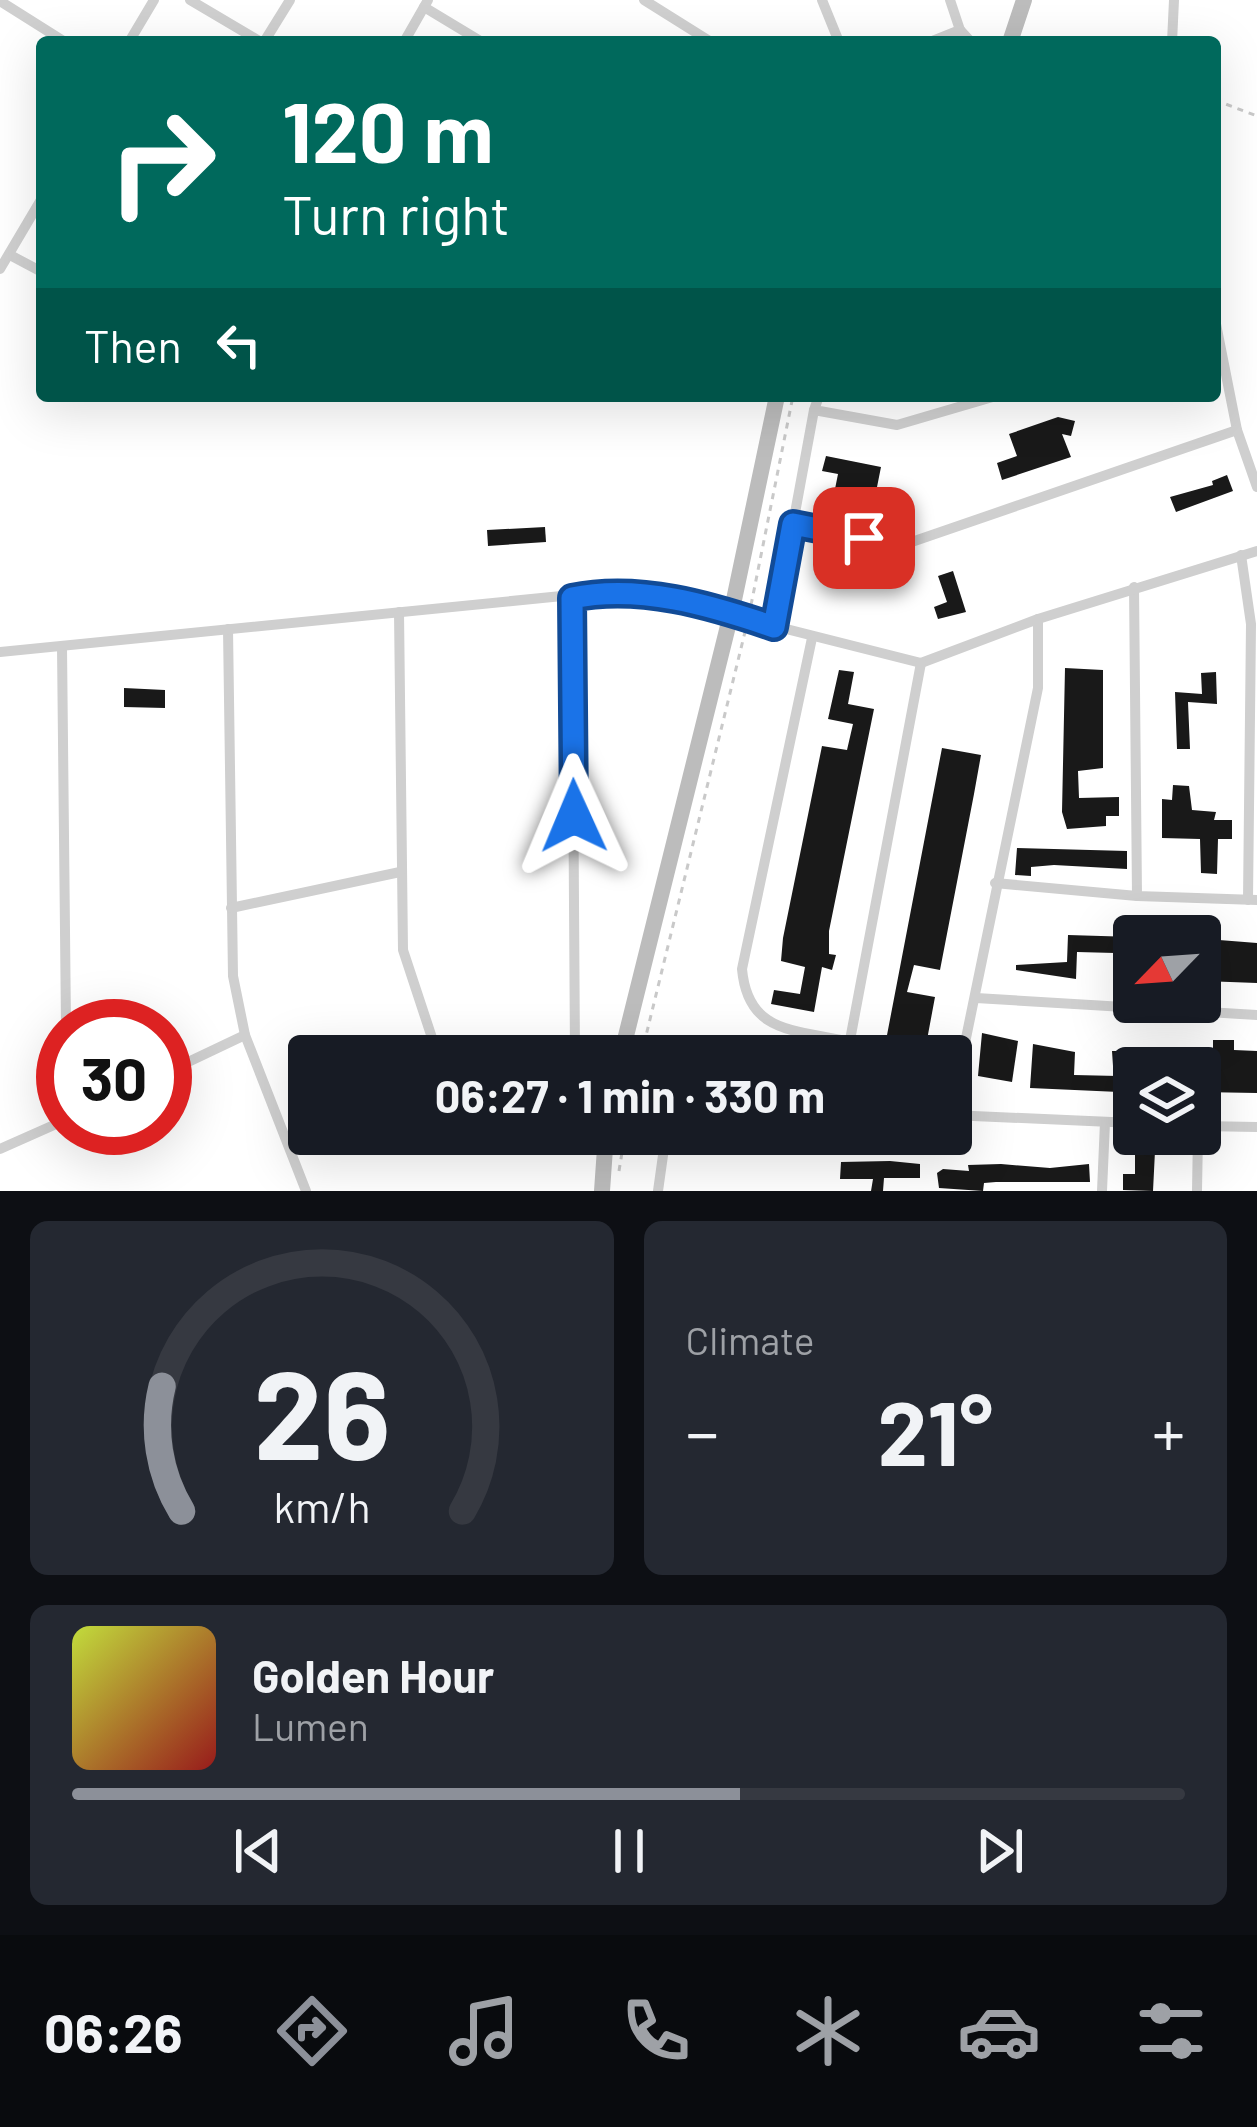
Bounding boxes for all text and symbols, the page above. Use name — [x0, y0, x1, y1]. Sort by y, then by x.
text: 120 m — [282, 79, 494, 180]
icon: right — [84, 84, 240, 240]
text: Turn right — [282, 181, 510, 246]
icon: left — [206, 312, 272, 378]
text: Then — [84, 318, 182, 372]
pin — [813, 487, 915, 589]
icon: arrive — [831, 505, 897, 571]
position arrow — [511, 753, 637, 879]
north arrow — [1113, 915, 1221, 1023]
map controls — [1113, 915, 1221, 1155]
speed limit sign: 30 — [36, 999, 192, 1155]
button: layers — [1113, 1047, 1221, 1155]
text: 06:27 · 1 min · 330 m — [435, 1068, 825, 1122]
text: Climate — [686, 1316, 815, 1363]
text: 26 — [253, 1335, 390, 1485]
text: 21° — [877, 1376, 993, 1484]
text: − — [686, 1391, 719, 1470]
text: + — [1152, 1391, 1185, 1470]
text: km/h — [273, 1480, 370, 1532]
text: Golden Hour — [252, 1648, 494, 1702]
text: Lumen — [252, 1702, 369, 1749]
icon: previous — [225, 1818, 291, 1884]
icon: pause — [596, 1818, 662, 1884]
icon: next — [967, 1818, 1033, 1884]
icon: directions — [270, 1989, 354, 2073]
icon: music — [442, 1989, 526, 2073]
icon: phone — [614, 1989, 698, 2073]
icon: climate — [786, 1989, 870, 2073]
icon: car — [957, 1989, 1041, 2073]
icon: filters — [1129, 1989, 1213, 2073]
text: 06:26 — [44, 1999, 183, 2064]

